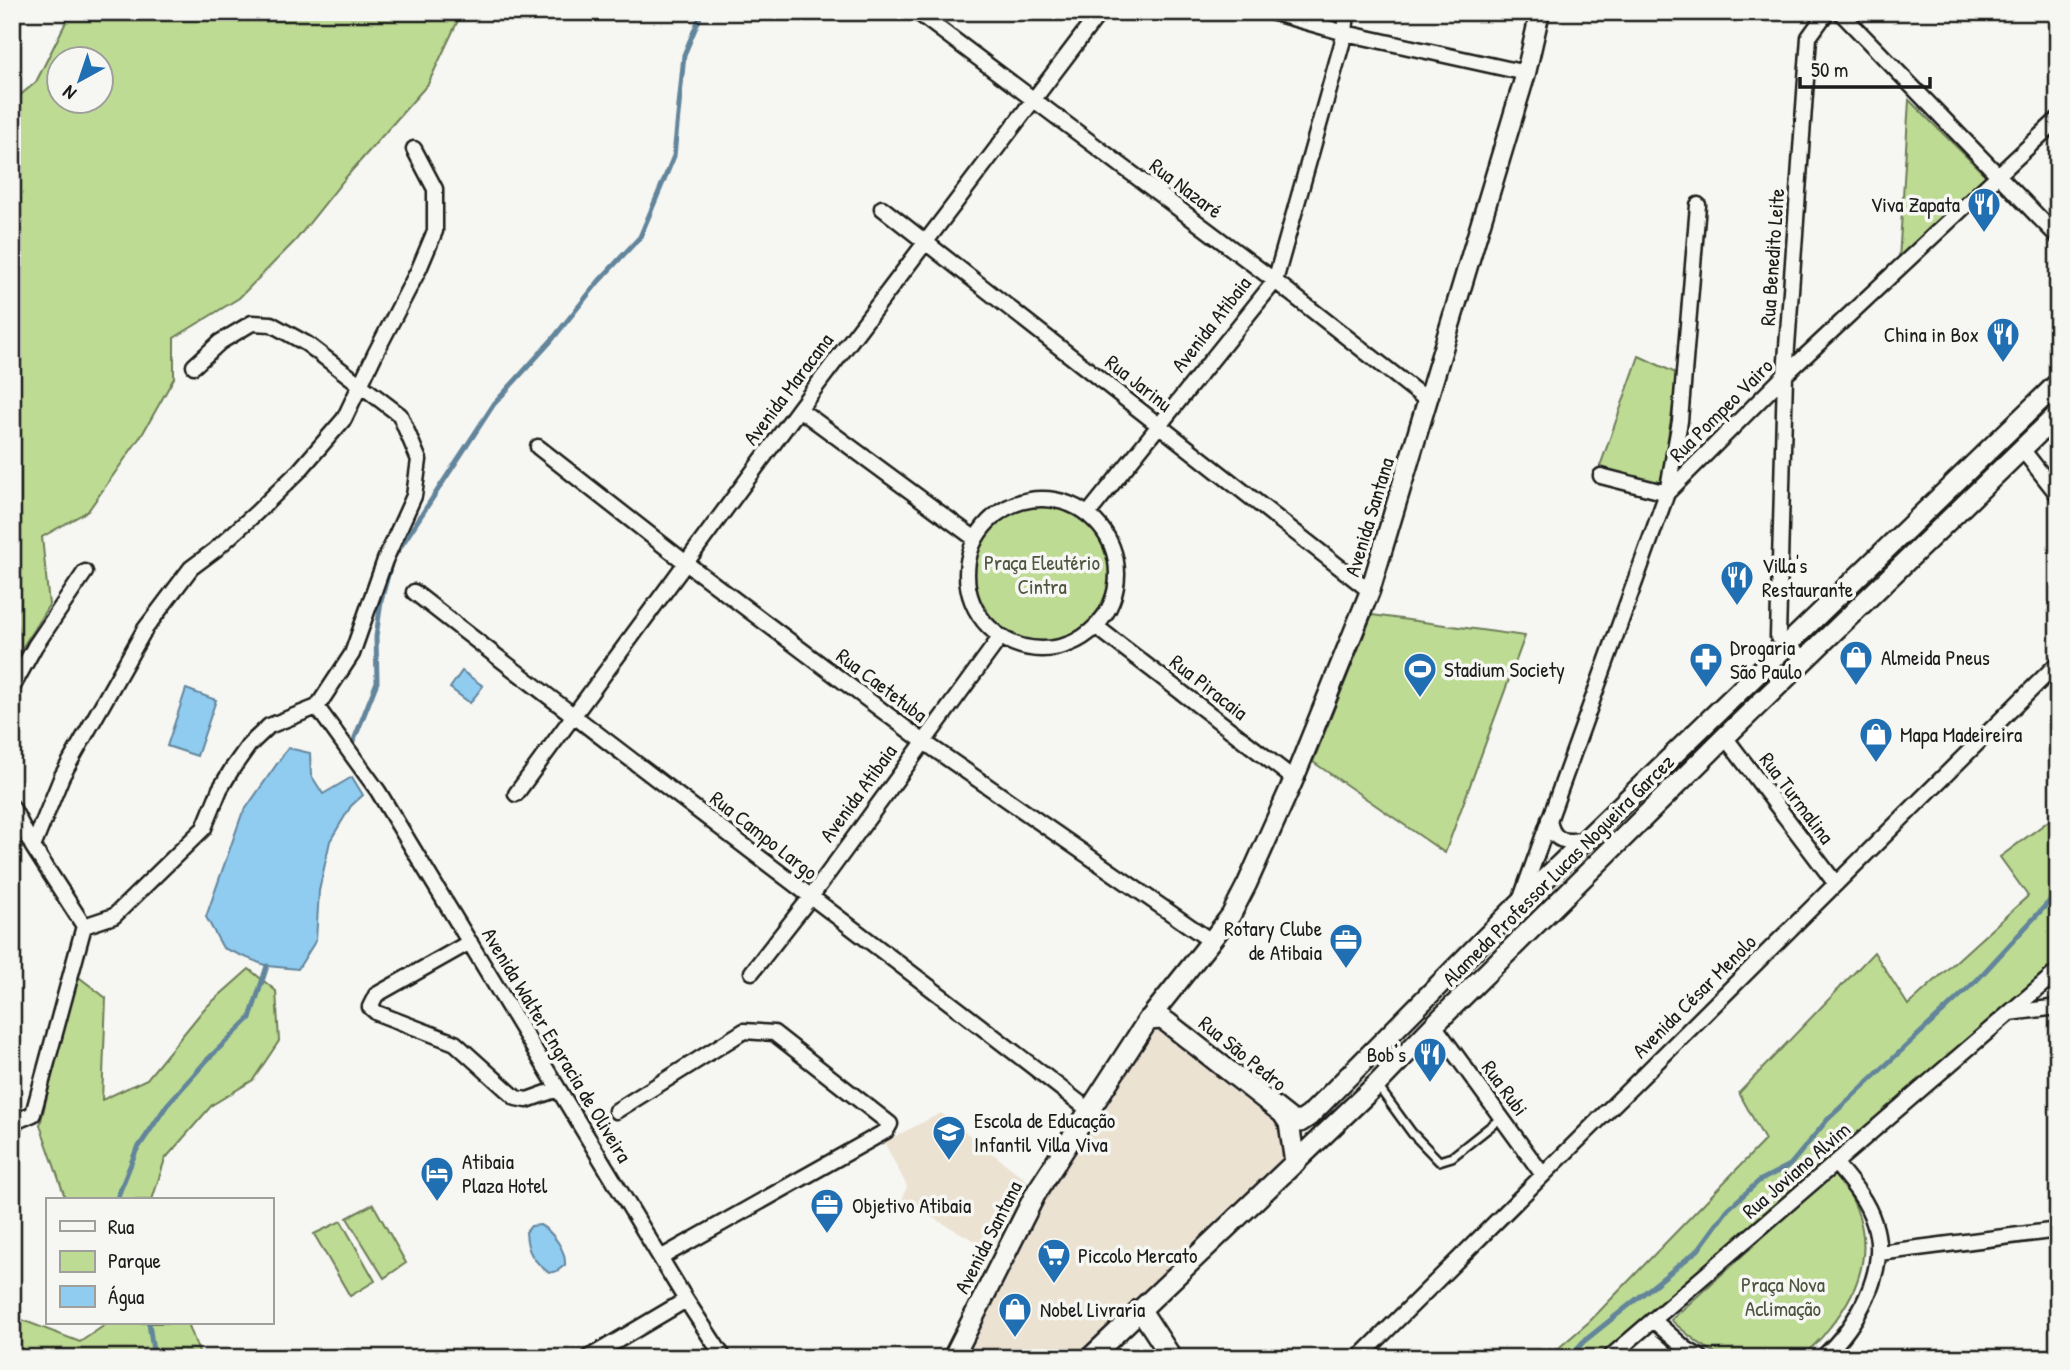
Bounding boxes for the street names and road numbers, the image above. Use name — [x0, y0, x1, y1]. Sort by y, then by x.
street label: Rua Nazaré — [1144, 151, 1228, 225]
street label: Rua Benedito Leite — [1753, 187, 1791, 327]
street label: Avenida Atibaia — [1164, 270, 1258, 378]
street label: Avenida Maracana — [736, 327, 840, 451]
street label: Rua Jarinu — [1099, 348, 1179, 419]
street label: Rua Pompeo Vairo — [1663, 352, 1779, 468]
street label: Avenida Santana — [1337, 454, 1401, 580]
street label: Rua Caetetuba — [830, 641, 934, 729]
street label: Rua Piracaia — [1164, 647, 1254, 727]
street label: Avenida Atibaia — [813, 738, 903, 848]
street label: Rua Turmalina — [1753, 746, 1841, 850]
street label: Alameda Professor Lucas Nogueira Garcez — [1436, 748, 1680, 992]
street label: Rua Campo Largo — [704, 784, 824, 886]
street label: Avenida Walter Engracia de Oliveira — [475, 922, 639, 1168]
street label: Avenida César Menolo — [1626, 928, 1762, 1064]
street label: Rua São Pedro — [1193, 1009, 1293, 1097]
street label: Rua Rubi — [1475, 1054, 1535, 1122]
street label: Rua Joviano Alvim — [1736, 1115, 1856, 1225]
street label: Avenida Santana — [947, 1176, 1029, 1298]

